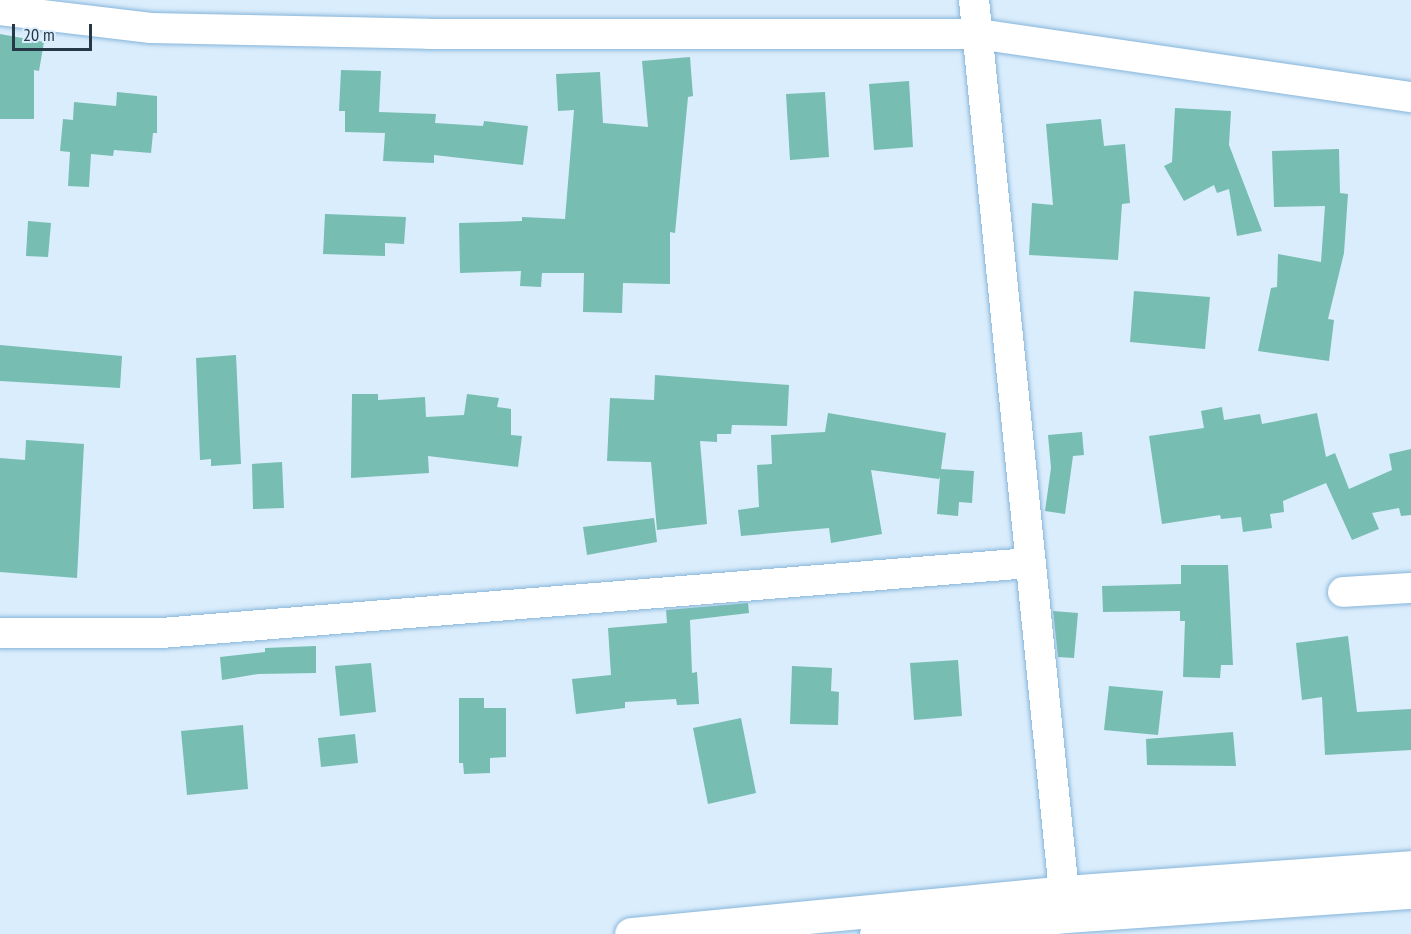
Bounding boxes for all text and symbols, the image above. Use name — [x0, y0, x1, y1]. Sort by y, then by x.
scale bar — [15, 12, 94, 50]
text: 20 m — [23, 23, 55, 46]

